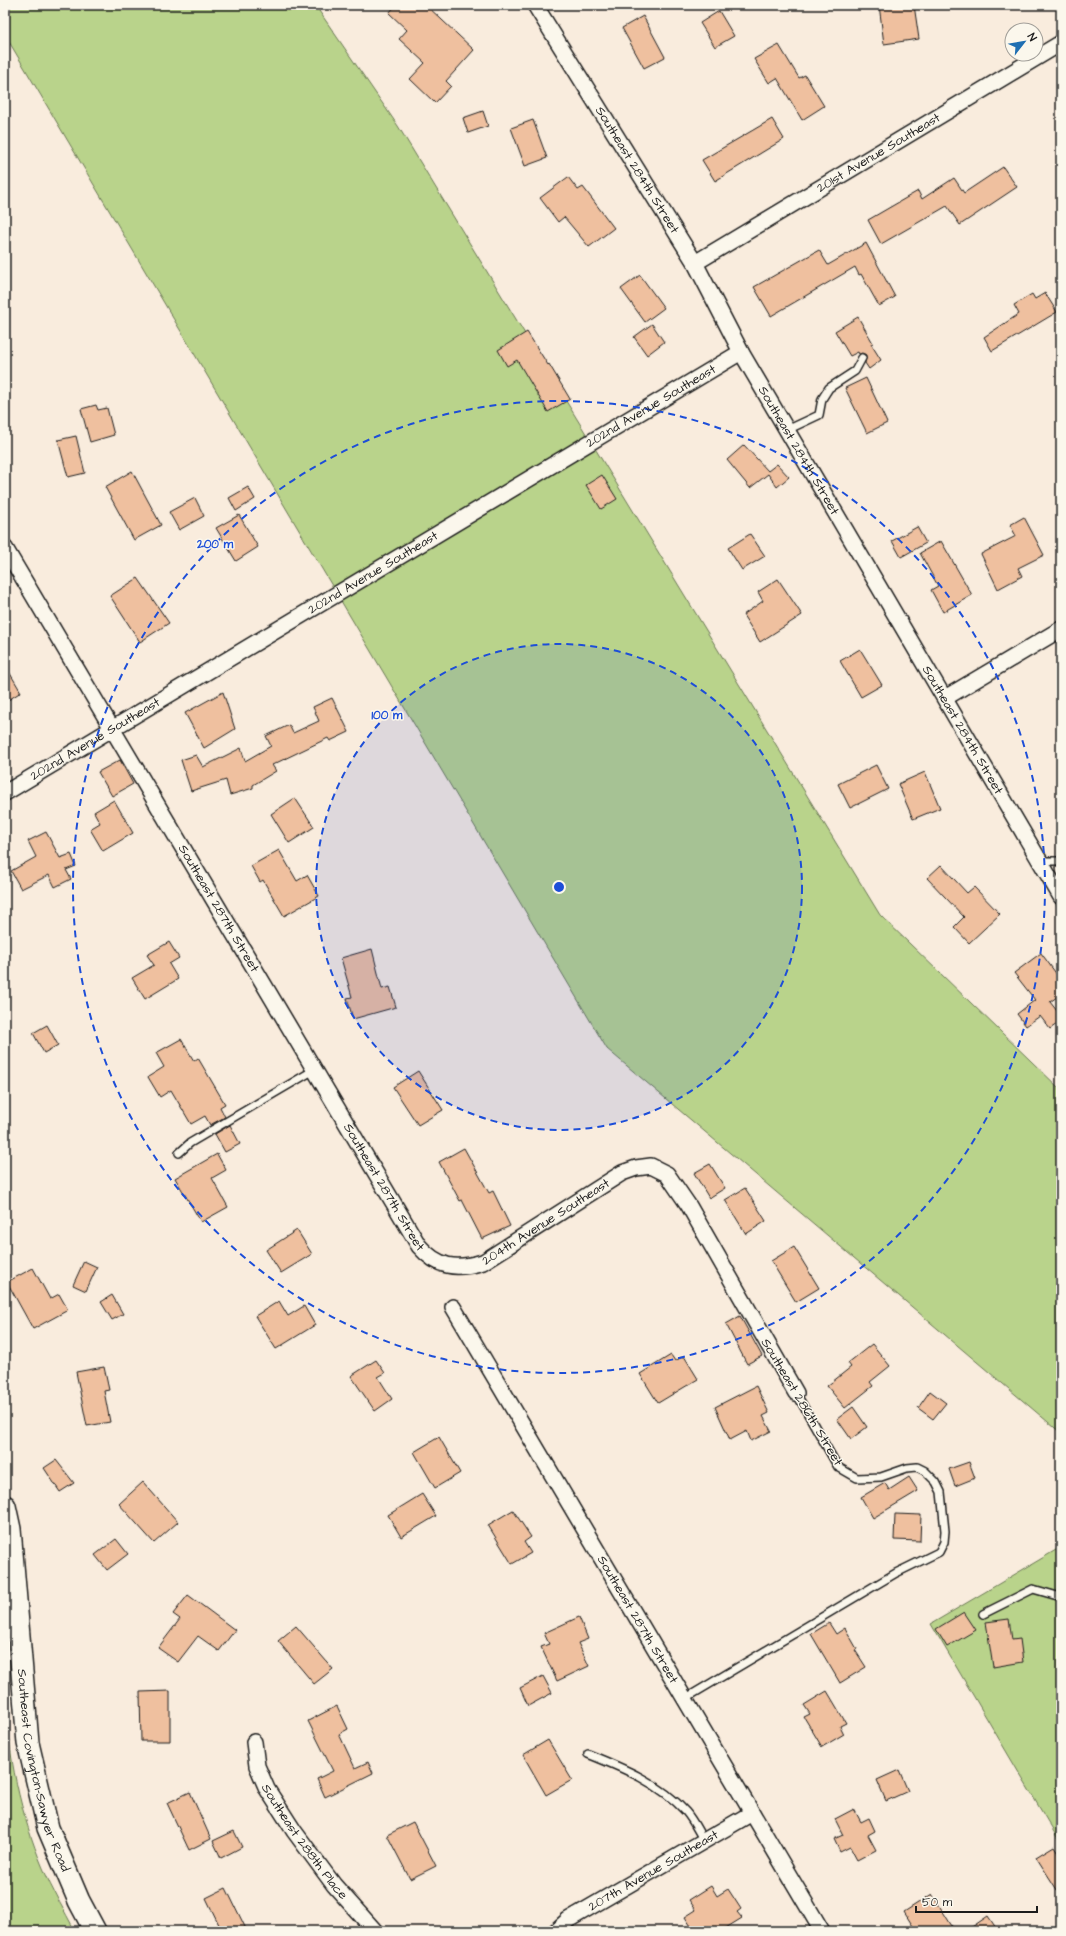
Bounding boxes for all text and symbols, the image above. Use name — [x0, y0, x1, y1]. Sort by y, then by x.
north arrow — [1004, 22, 1044, 62]
text: N — [1024, 30, 1040, 44]
street label: Southeast 284th Street — [591, 103, 684, 237]
street label: 201st Avenue Southeast — [813, 108, 944, 197]
street label: 202nd Avenue Southeast — [583, 360, 720, 452]
street label: Southeast 284th Street — [754, 383, 844, 519]
street label: 202nd Avenue Southeast — [305, 526, 442, 618]
text: 200 m — [196, 536, 234, 553]
street label: Southeast 284th Street — [918, 662, 1008, 798]
street label: 202nd Avenue Southeast — [27, 693, 164, 785]
text: 100 m — [372, 707, 403, 724]
street label: Southeast 287th Street — [174, 841, 264, 976]
centre of rings — [552, 880, 566, 894]
street label: Southeast 287th Street — [339, 1120, 429, 1256]
street label: 204th Avenue Southeast — [478, 1174, 614, 1269]
street label: Southeast 286th Street — [757, 1335, 848, 1470]
street label: Southeast 287th Street — [593, 1552, 683, 1687]
street label: Southeast Covington-Sawyer Road — [13, 1668, 75, 1875]
street label: Southeast 288th Place — [257, 1781, 352, 1903]
street label: 207th Avenue Southeast — [585, 1825, 722, 1915]
scale bar — [916, 1888, 1037, 1914]
text: 50 m — [922, 1894, 953, 1911]

